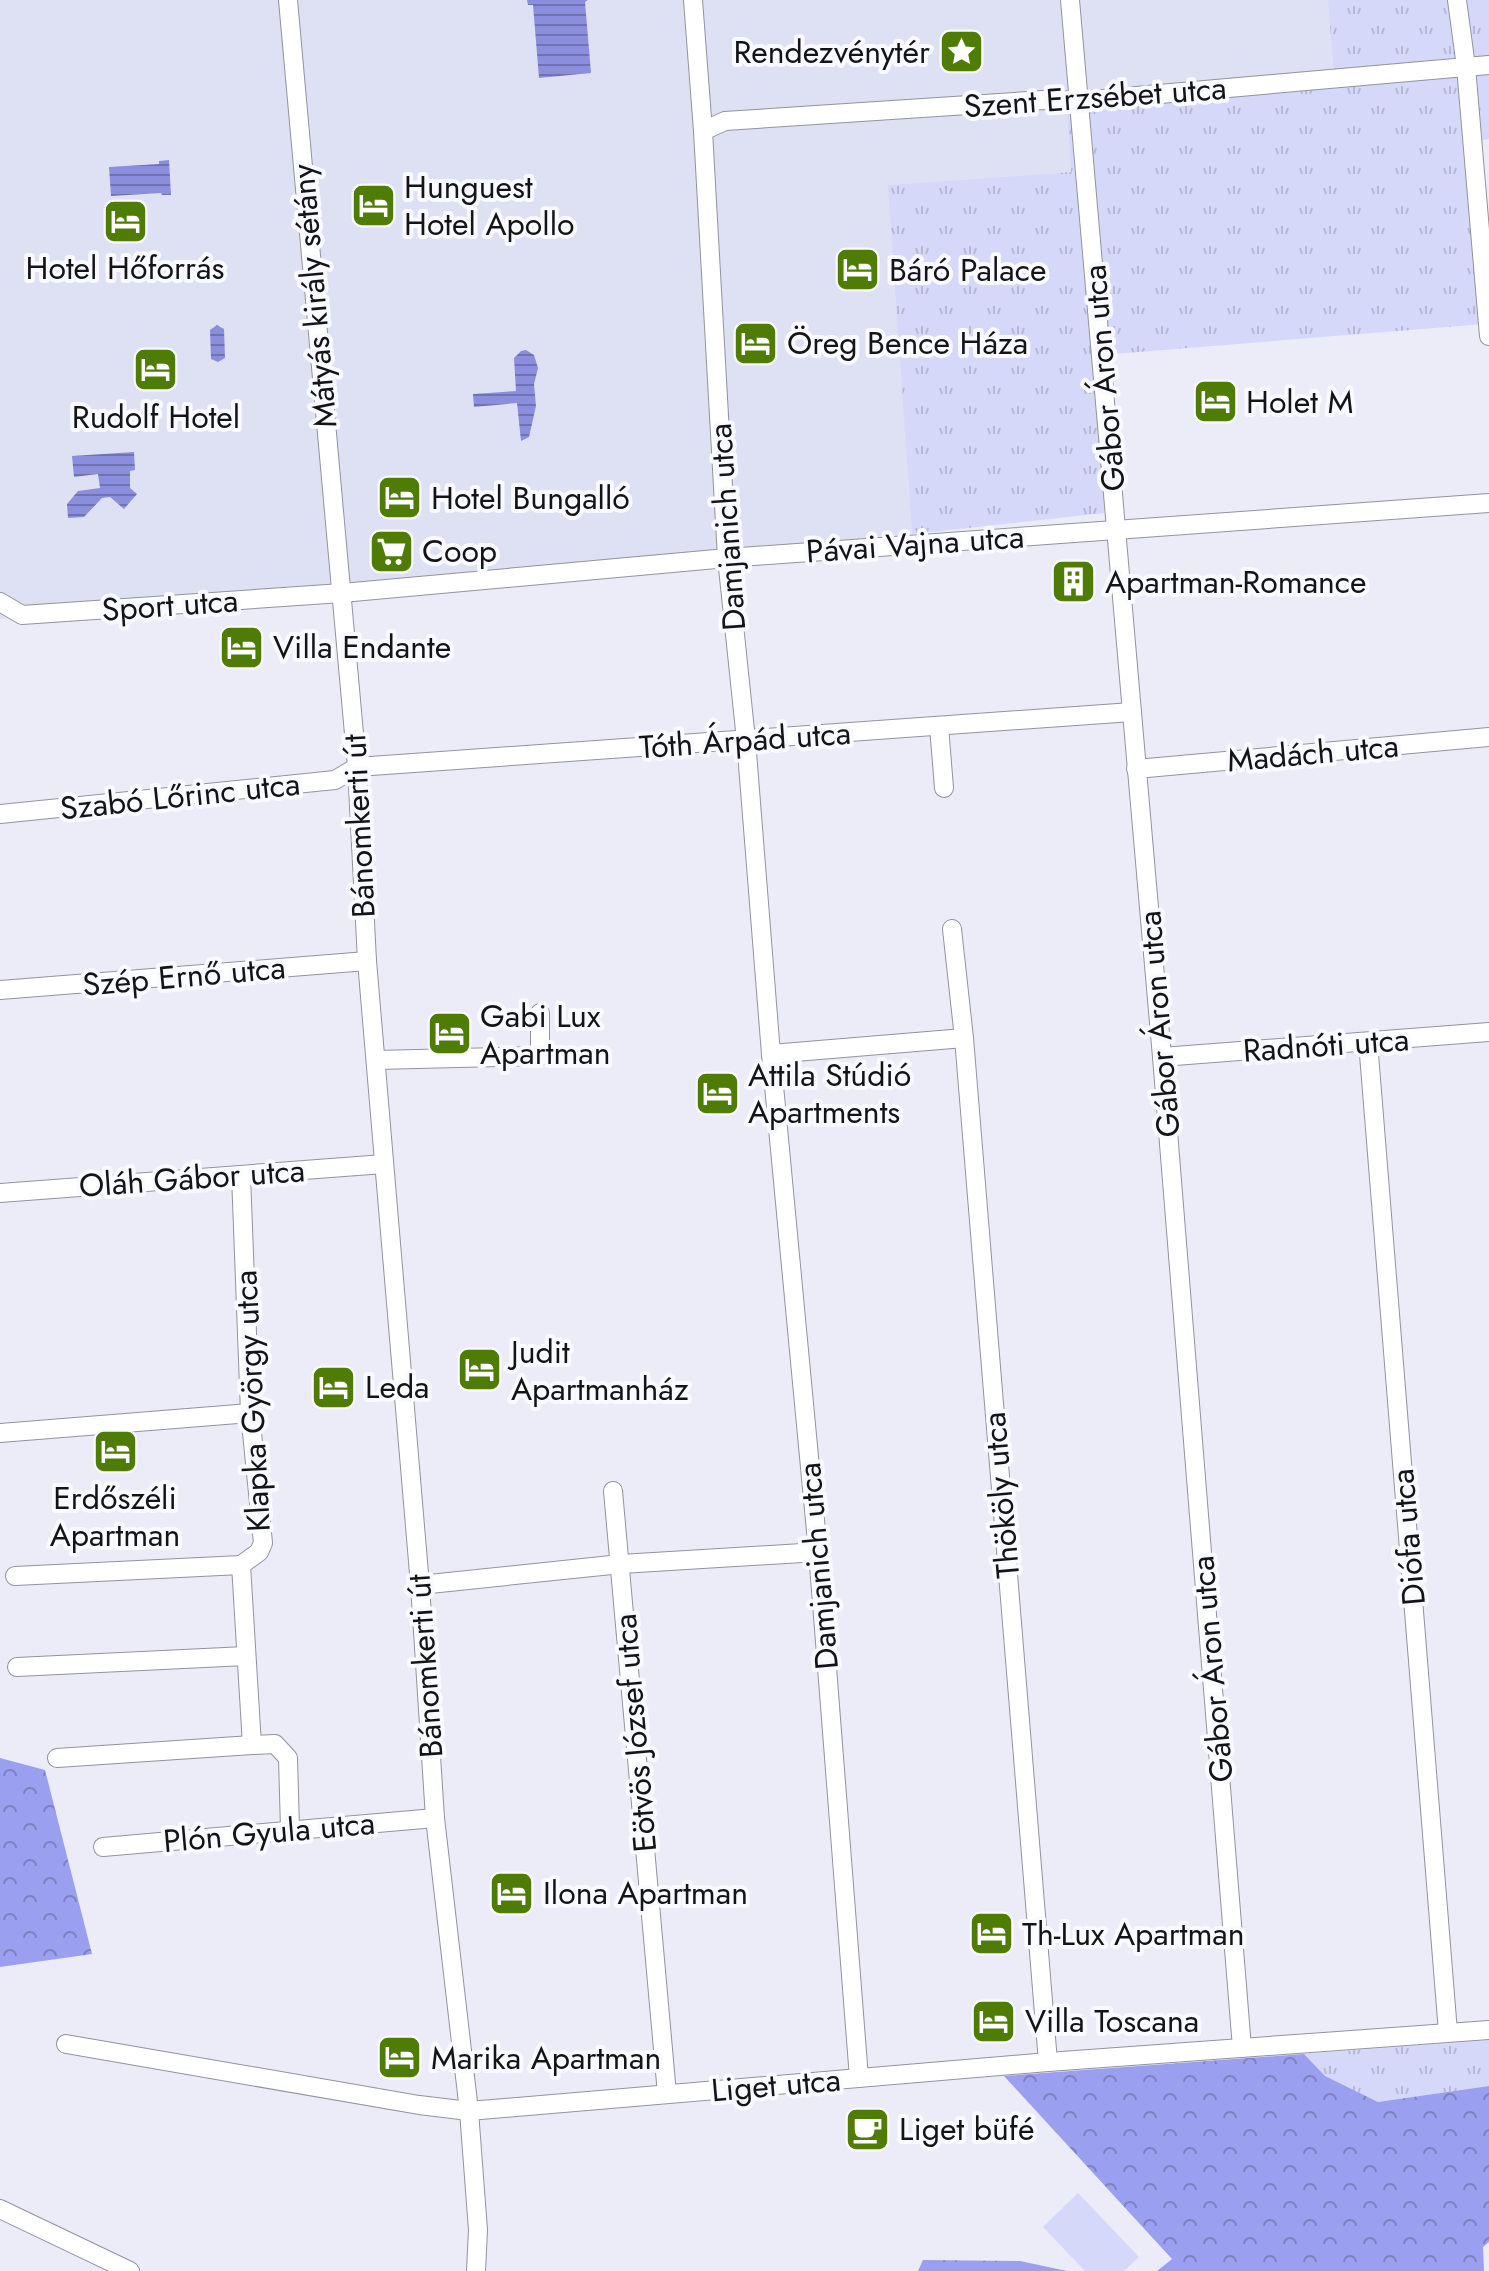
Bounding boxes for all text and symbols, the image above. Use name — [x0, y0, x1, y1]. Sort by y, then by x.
place icon: Rendezvénytér — [937, 28, 985, 76]
place label: Rendezvénytér — [733, 29, 930, 75]
street label: Szent Erzsébet utca — [962, 65, 1228, 129]
street label: Mátyás király sétány — [279, 161, 348, 430]
place label: Hunguest Hotel Apollo — [404, 164, 575, 247]
hotel icon: Hunguest Hotel Apollo — [349, 181, 397, 229]
hotel icon: Hotel Hőforrás — [101, 197, 149, 245]
place label: Hotel Hőforrás — [26, 245, 224, 291]
hotel icon: Báró Palace — [834, 246, 882, 294]
place label: Báró Palace — [889, 247, 1046, 293]
street label: Gábor Áron utca — [1071, 263, 1137, 493]
hotel icon: Öreg Bence Háza — [732, 319, 780, 367]
place label: Öreg Bence Háza — [787, 320, 1028, 366]
hotel icon: Rudolf Hotel — [132, 346, 180, 394]
hotel icon: Holet M — [1191, 378, 1239, 426]
place label: Holet M — [1246, 379, 1353, 425]
place label: Rudolf Hotel — [72, 394, 240, 440]
street label: Damjanich utca — [697, 422, 757, 632]
hotel icon: Hotel Bungalló — [376, 474, 424, 522]
place label: Hotel Bungalló — [431, 475, 630, 521]
street label: Pávai Vajna utca — [804, 513, 1026, 575]
supermarket icon: Coop — [367, 527, 415, 575]
place label: Coop — [422, 528, 497, 574]
building icon: Apartman-Romance — [1050, 558, 1098, 606]
place label: Apartman-Romance — [1105, 559, 1367, 605]
street label: Sport utca — [100, 577, 240, 633]
hotel icon: Villa Endante — [218, 623, 266, 671]
place label: Villa Endante — [273, 624, 451, 670]
street label: Tóth Árpád utca — [638, 710, 852, 770]
street label: Madách utca — [1225, 723, 1401, 783]
street label: Bánomkerti út — [331, 733, 387, 919]
street label: Szabó Lőrinc utca — [58, 761, 302, 831]
street label: Gábor Áron utca — [1126, 909, 1192, 1139]
street label: Szép Ernő utca — [81, 944, 287, 1008]
place label: Gabi Lux Apartman — [480, 993, 611, 1076]
hotel icon: Gabi Lux Apartman — [425, 1010, 473, 1058]
street label: Radnóti utca — [1241, 1016, 1411, 1074]
place label: Attila Stúdió Apartments — [748, 1052, 911, 1135]
hotel icon: Attila Stúdió Apartments — [693, 1069, 741, 1117]
street label: Oláh Gábor utca — [77, 1147, 307, 1209]
street label: Klapka György utca — [222, 1269, 282, 1533]
place label: Judit Apartmanház — [507, 1329, 689, 1412]
hotel icon: Judit Apartmanház — [456, 1346, 504, 1394]
hotel icon: Leda — [310, 1363, 358, 1411]
place label: Leda — [365, 1364, 430, 1410]
street label: Thököly utca — [971, 1410, 1031, 1580]
hotel icon: Erdőszéli Apartman — [91, 1427, 139, 1475]
street label: Damjanich utca — [786, 1461, 850, 1671]
street label: Diófa utca — [1379, 1467, 1437, 1607]
place label: Erdőszéli Apartman — [50, 1475, 180, 1558]
street label: Gábor Áron utca — [1179, 1554, 1245, 1784]
street label: Bánomkerti út — [396, 1572, 454, 1759]
street label: Eötvös József utca — [602, 1612, 668, 1854]
street label: Plón Gyula utca — [161, 1800, 377, 1864]
hotel icon: Ilona Apartman — [488, 1869, 536, 1917]
place label: Ilona Apartman — [543, 1870, 748, 1916]
hotel icon: Th-Lux Apartman — [967, 1910, 1015, 1958]
place label: Th-Lux Apartman — [1022, 1911, 1245, 1957]
hotel icon: Villa Toscana — [970, 1997, 1018, 2045]
place label: Villa Toscana — [1025, 1998, 1199, 2044]
hotel icon: Marika Apartman — [376, 2034, 424, 2082]
place label: Marika Apartman — [431, 2035, 661, 2081]
street label: Liget utca — [709, 2056, 843, 2114]
cafe icon: Liget büfé — [844, 2105, 892, 2153]
place label: Liget büfé — [899, 2106, 1034, 2152]

